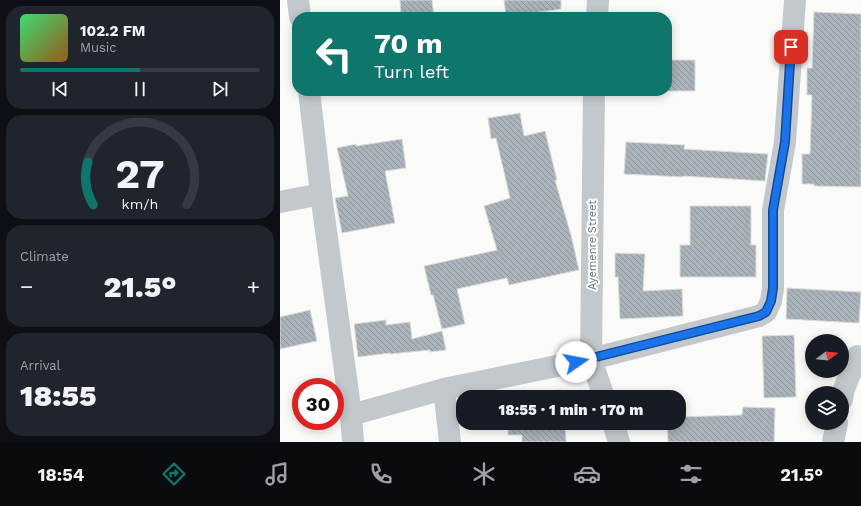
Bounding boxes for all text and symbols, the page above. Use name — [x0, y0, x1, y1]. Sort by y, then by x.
text: 102.2 FM — [80, 22, 145, 40]
text: 70 m — [374, 27, 443, 60]
icon: left — [308, 28, 360, 80]
pin — [774, 30, 808, 64]
icon: arrive — [780, 36, 802, 58]
text: Music — [80, 40, 117, 55]
text: Turn left — [374, 61, 449, 82]
icon: previous — [49, 78, 71, 100]
icon: pause — [129, 78, 151, 100]
icon: next — [209, 78, 231, 100]
text: 27 — [115, 148, 165, 197]
text: km/h — [122, 195, 158, 211]
street label: Ayemenre Street — [586, 200, 599, 290]
text: Climate — [20, 249, 69, 264]
text: 21.5° — [103, 269, 177, 304]
text: − — [20, 274, 33, 299]
text: + — [247, 274, 260, 299]
north arrow — [805, 334, 849, 378]
map controls — [805, 334, 849, 430]
position arrow — [555, 341, 597, 383]
text: Arrival — [20, 358, 61, 373]
text: 18:55 — [20, 378, 96, 413]
speed limit sign: 30 — [292, 378, 344, 430]
button: layers — [805, 386, 849, 430]
text: 18:55 · 1 min · 170 m — [499, 401, 643, 419]
icon: directions — [160, 460, 188, 488]
icon: music — [263, 460, 291, 488]
icon: phone — [367, 460, 395, 488]
icon: climate — [470, 460, 498, 488]
icon: car — [573, 460, 601, 488]
icon: filters — [677, 460, 705, 488]
text: 18:54 — [38, 464, 84, 485]
text: 21.5° — [780, 464, 823, 485]

